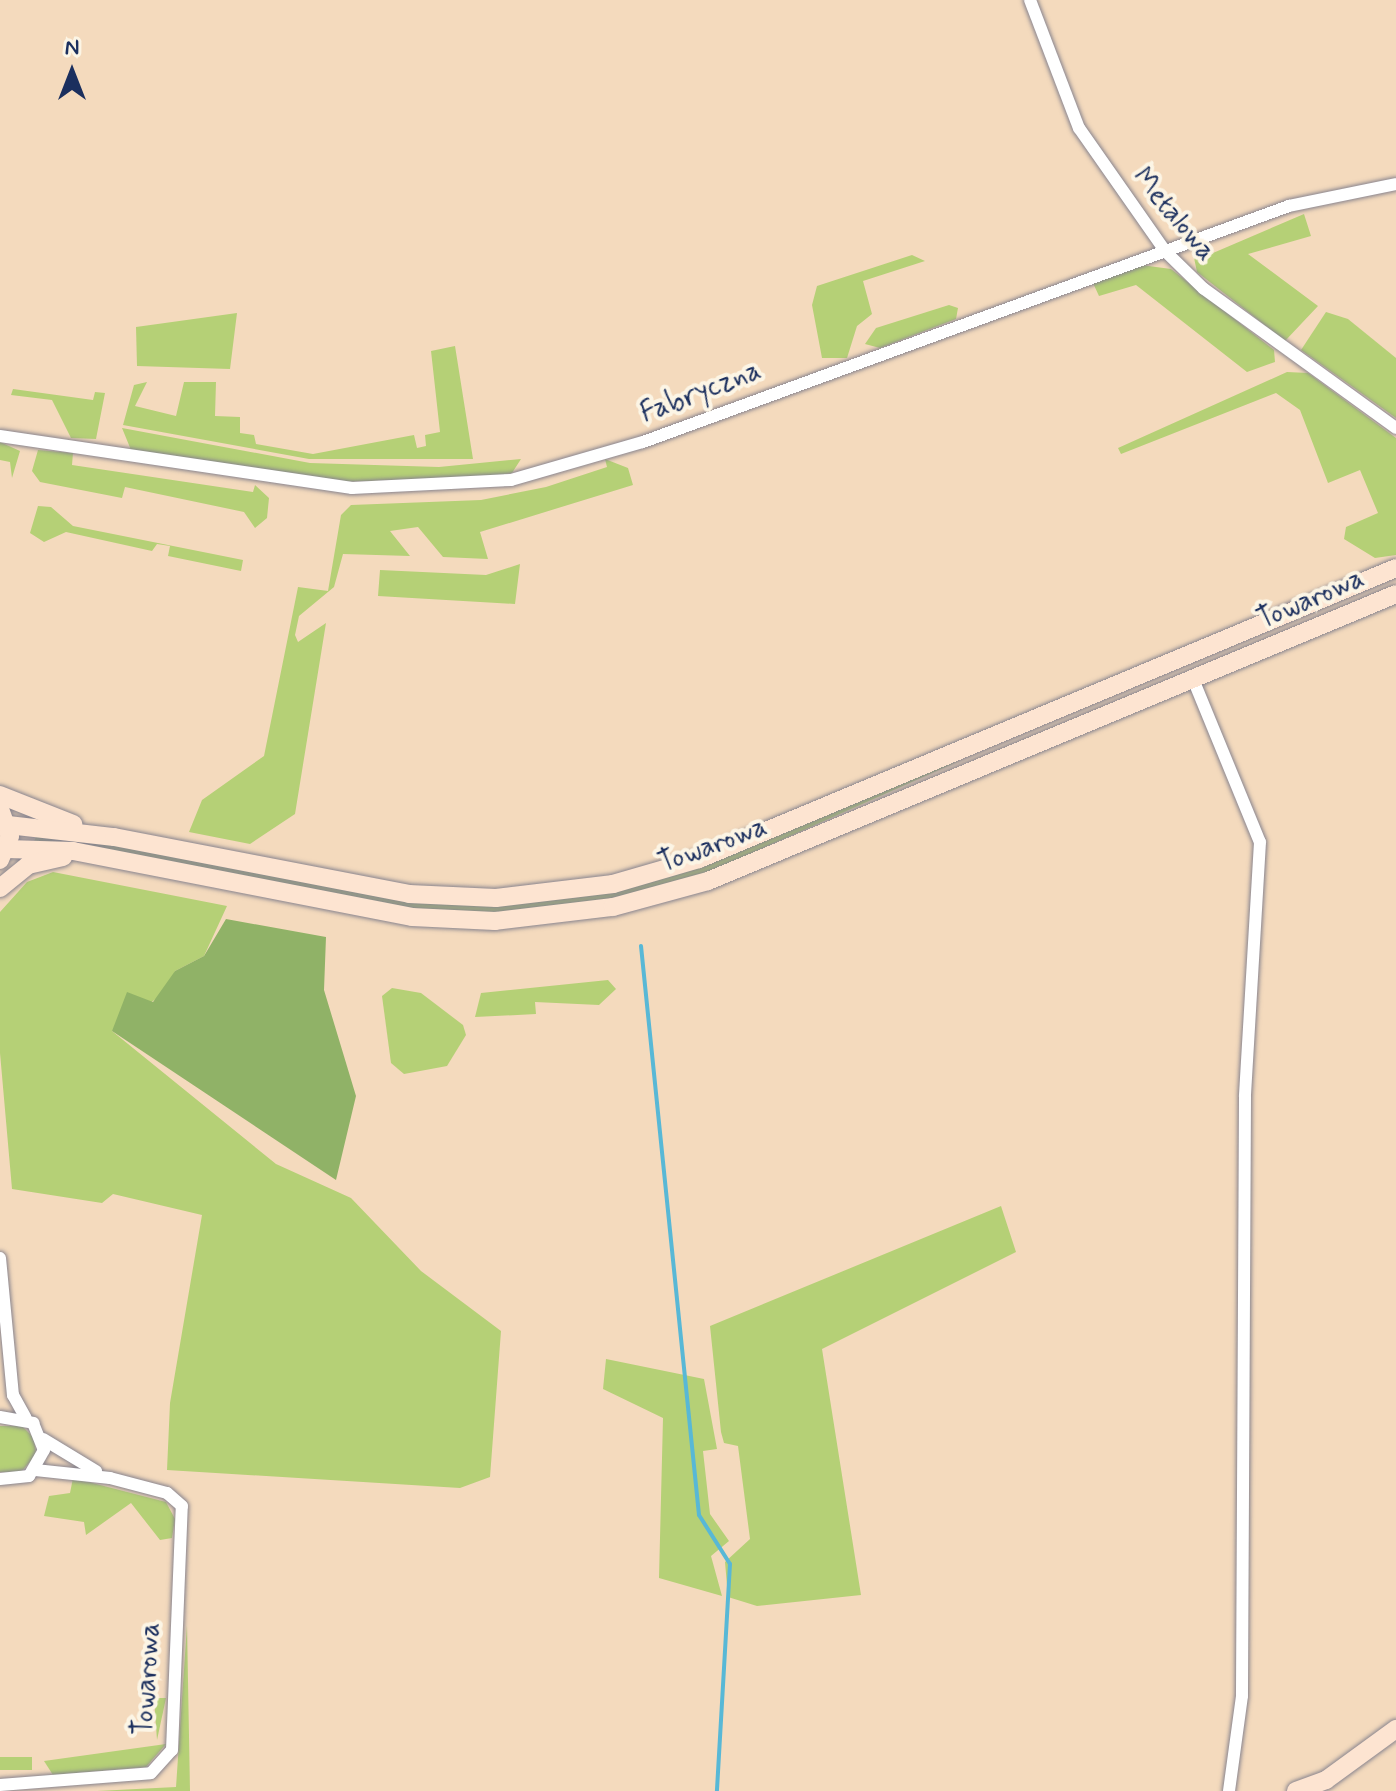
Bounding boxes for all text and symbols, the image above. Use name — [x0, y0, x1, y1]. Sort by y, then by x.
north arrow — [32, 32, 112, 112]
text: N — [65, 34, 79, 62]
street label: Metalowa — [1124, 161, 1222, 269]
street label: Fabryczna — [636, 355, 766, 431]
street label: Towarowa — [1252, 562, 1370, 638]
street label: Towarowa — [654, 811, 772, 881]
street label: Towarowa — [127, 1621, 169, 1737]

